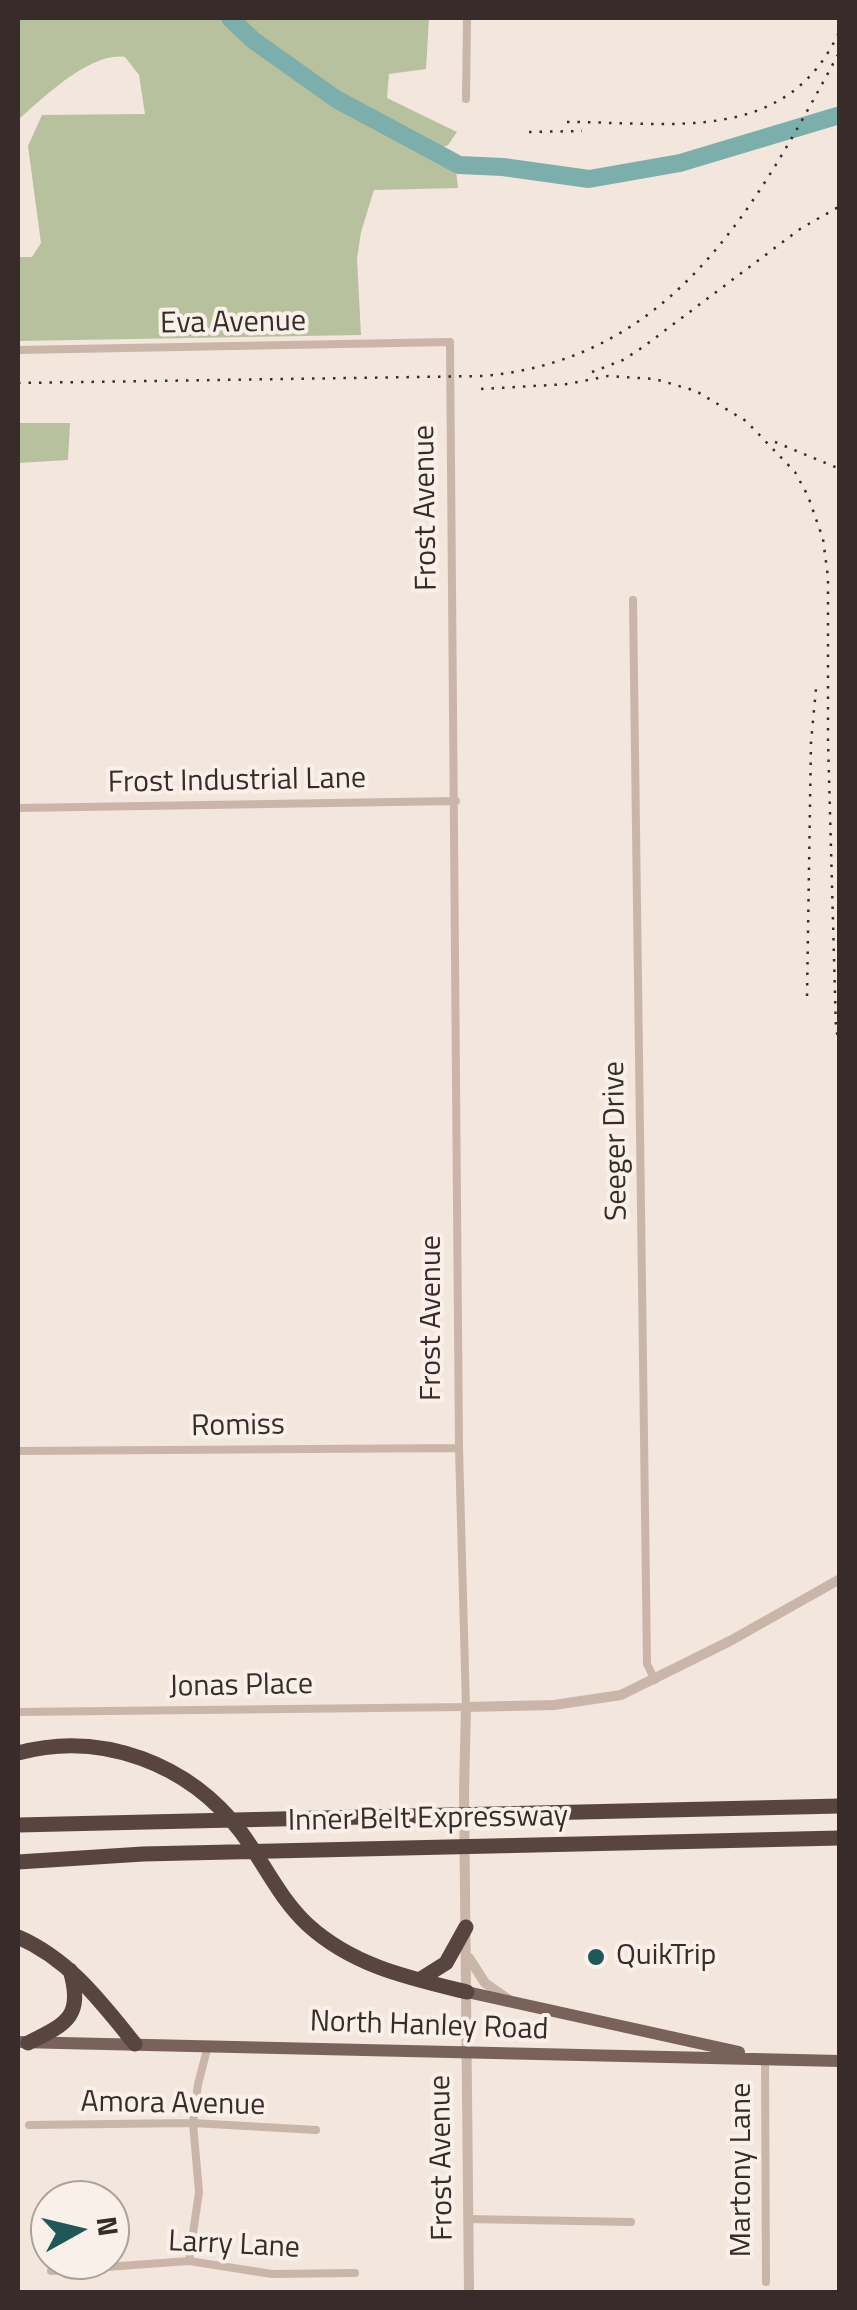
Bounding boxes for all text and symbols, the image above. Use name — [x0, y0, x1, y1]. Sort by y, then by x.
street label: Eva Avenue — [160, 305, 306, 343]
street label: Frost Avenue — [408, 425, 446, 591]
street label: Frost Industrial Lane — [108, 762, 366, 802]
street label: Seeger Drive — [598, 1061, 636, 1221]
street label: Frost Avenue — [415, 1235, 451, 1401]
street label: Romiss — [191, 1408, 285, 1446]
street label: Jonas Place — [169, 1668, 313, 1706]
street label: Inner Belt Expressway — [287, 1800, 569, 1840]
place label: QuikTrip — [616, 1939, 716, 1975]
marker: QuikTrip — [585, 1946, 607, 1968]
street label: North Hanley Road — [309, 2005, 549, 2049]
street label: Frost Avenue — [424, 2075, 462, 2241]
street label: Martony Lane — [725, 2083, 761, 2257]
street label: Amora Avenue — [80, 2085, 266, 2125]
north arrow — [30, 2180, 130, 2280]
text: N — [86, 2213, 131, 2239]
street label: Larry Lane — [167, 2225, 301, 2267]

